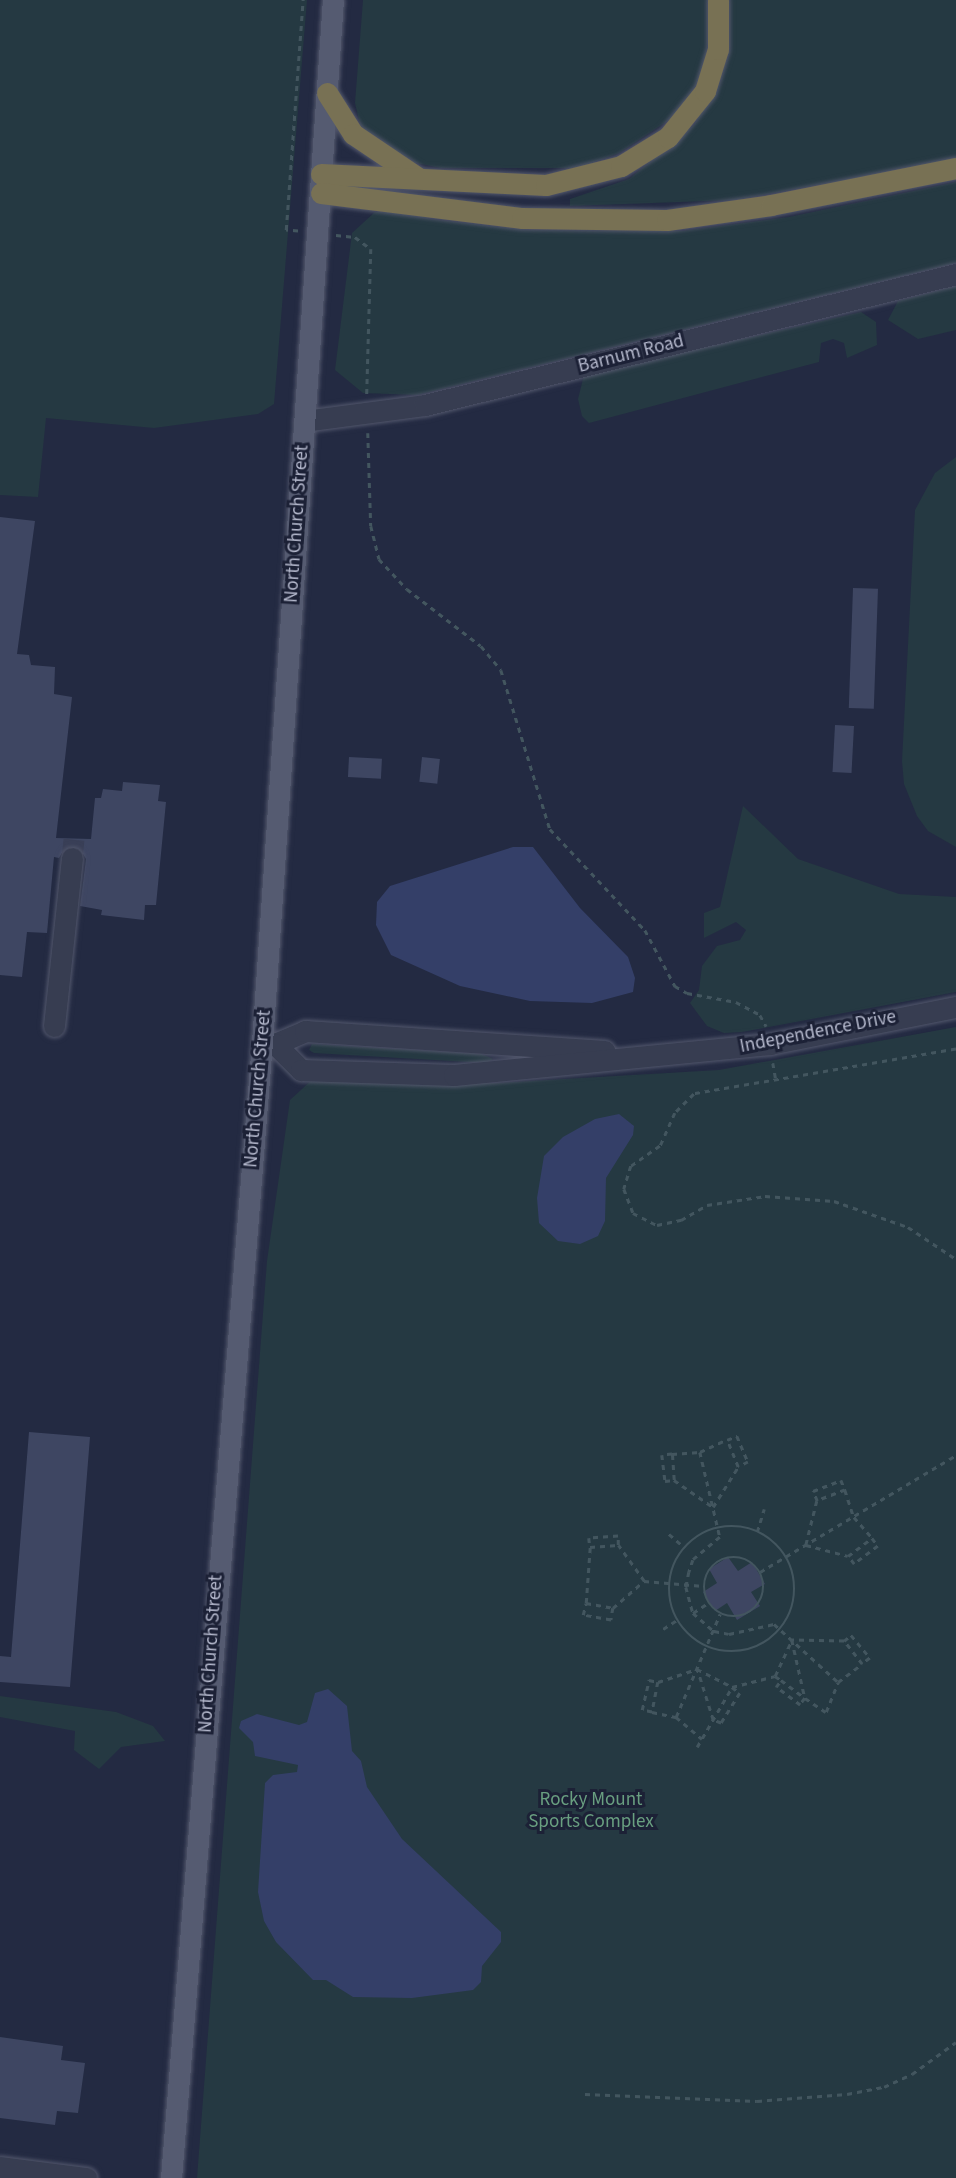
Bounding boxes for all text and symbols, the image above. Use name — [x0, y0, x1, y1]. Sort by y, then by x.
street label: Barnum Road — [576, 330, 686, 378]
street label: North Church Street — [280, 444, 314, 604]
street label: Independence Drive — [738, 1006, 898, 1058]
street label: North Church Street — [240, 1009, 276, 1169]
street label: North Church Street — [194, 1574, 228, 1734]
park label: Rocky Mount Sports Complex — [528, 1789, 654, 1833]

